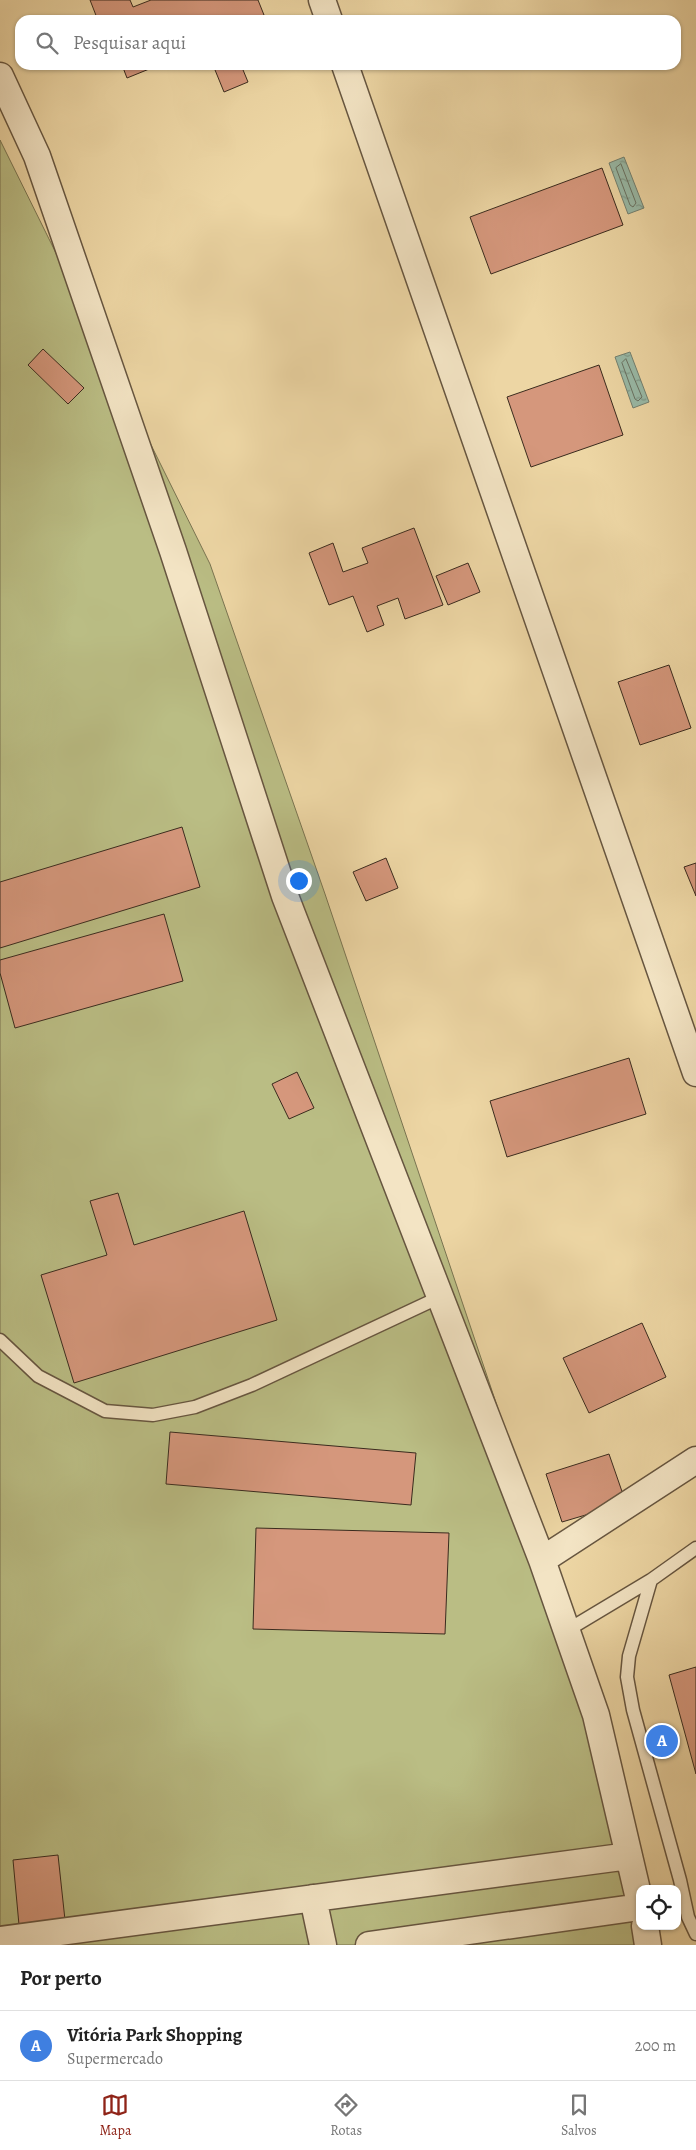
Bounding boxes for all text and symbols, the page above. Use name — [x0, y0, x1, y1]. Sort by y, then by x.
search box — [15, 15, 681, 70]
icon: search — [33, 29, 61, 57]
text: Pesquisar aqui — [73, 30, 186, 56]
your location — [286, 868, 312, 894]
pin: A — [646, 1722, 678, 1760]
map controls — [636, 1885, 681, 1930]
button: locate — [636, 1885, 681, 1930]
text: Por perto — [20, 1964, 102, 1992]
text: Vitória Park Shopping — [67, 2022, 242, 2048]
text: A — [31, 2035, 41, 2057]
text: 200 m — [635, 2035, 676, 2057]
text: Supermercado — [67, 2048, 163, 2070]
tab: Mapa — [99, 2091, 132, 2140]
tab: Rotas — [330, 2091, 362, 2140]
tab: Salvos — [561, 2091, 597, 2140]

